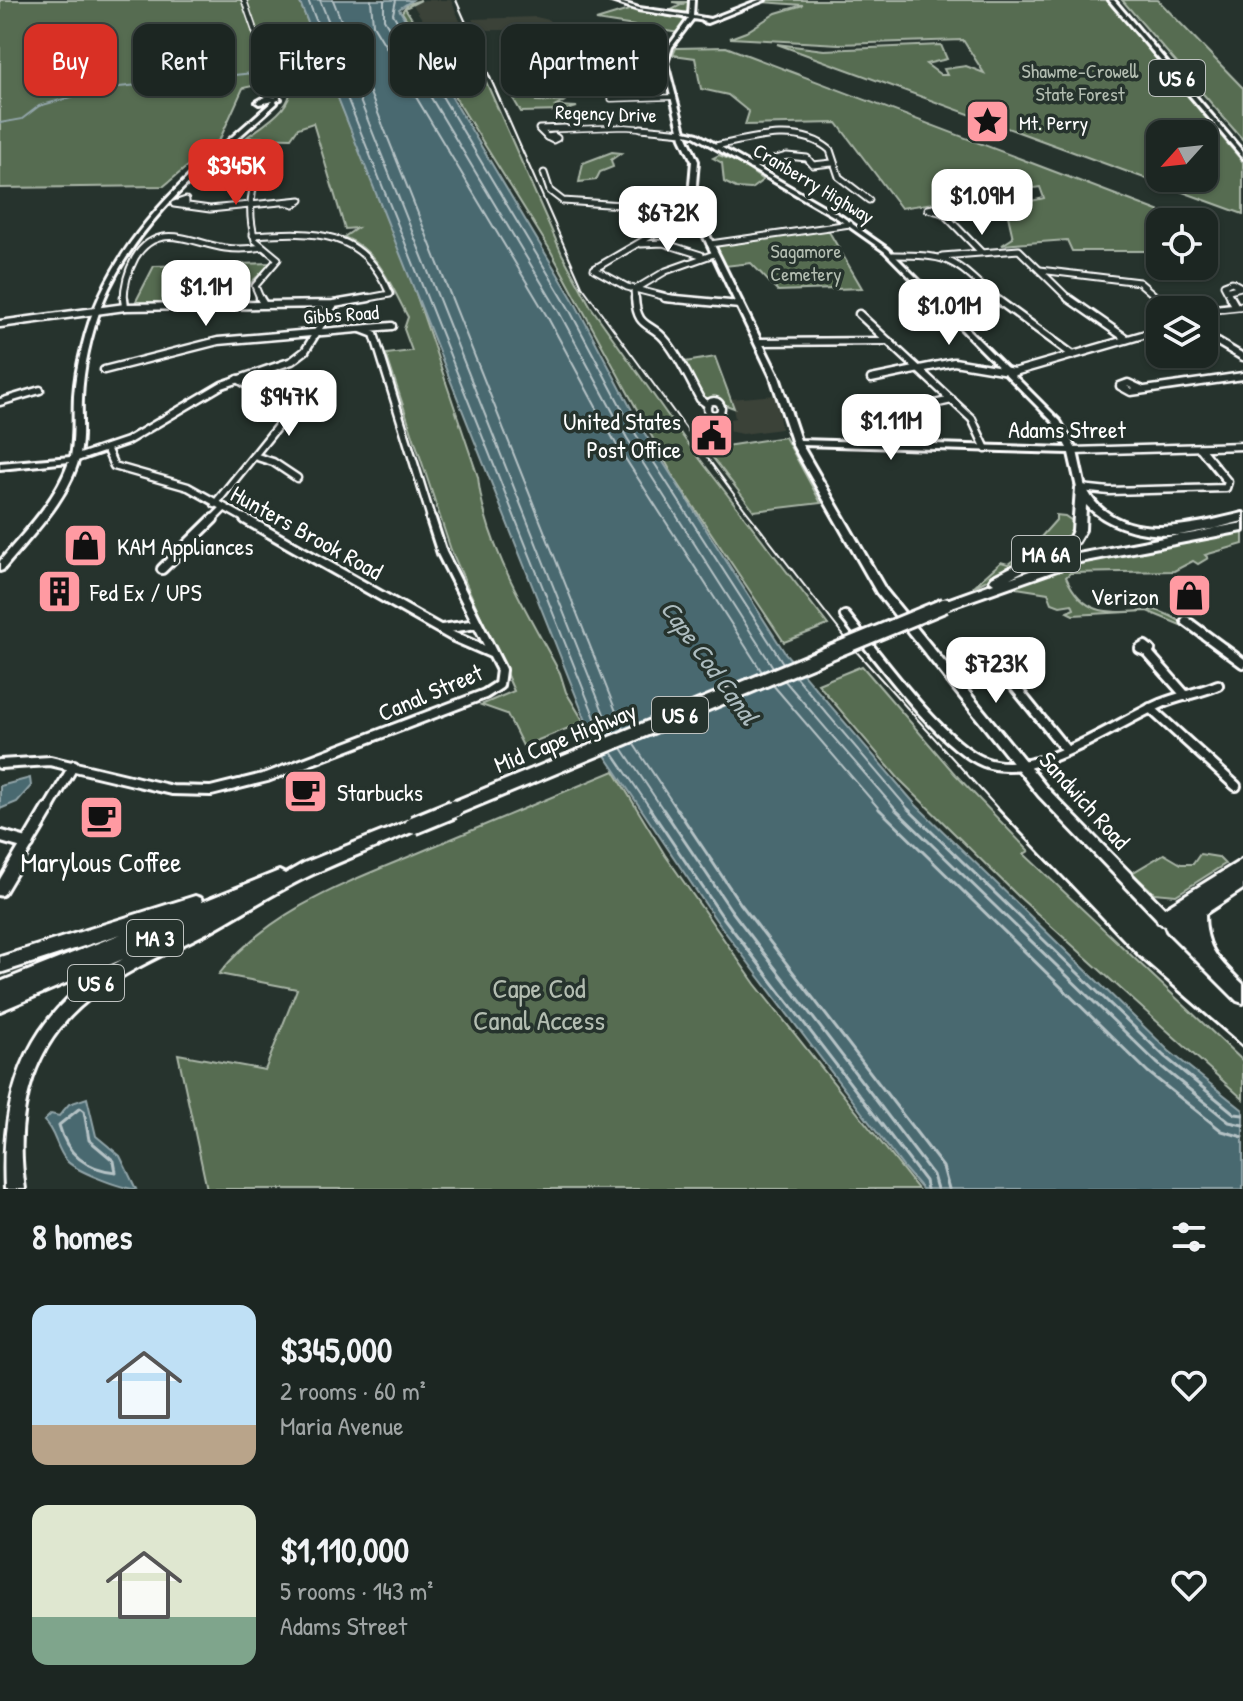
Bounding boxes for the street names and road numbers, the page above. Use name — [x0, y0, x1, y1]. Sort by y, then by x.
road number: US 6 — [1149, 60, 1205, 96]
street label: Regency Drive — [555, 98, 657, 128]
street label: Cranberry Highway — [748, 136, 880, 230]
street label: Gibbs Road — [302, 298, 380, 330]
street label: Adams Street — [1008, 413, 1126, 445]
street label: Hunters Brook Road — [225, 477, 389, 587]
road number: MA 6A — [1012, 536, 1080, 572]
street label: Canal Street — [373, 655, 488, 728]
street label: Mid Cape Highway — [489, 694, 641, 780]
road number: US 6 — [652, 697, 708, 733]
street label: Sandwich Road — [1033, 744, 1137, 856]
road number: MA 3 — [127, 920, 183, 956]
road number: US 6 — [68, 965, 124, 1001]

